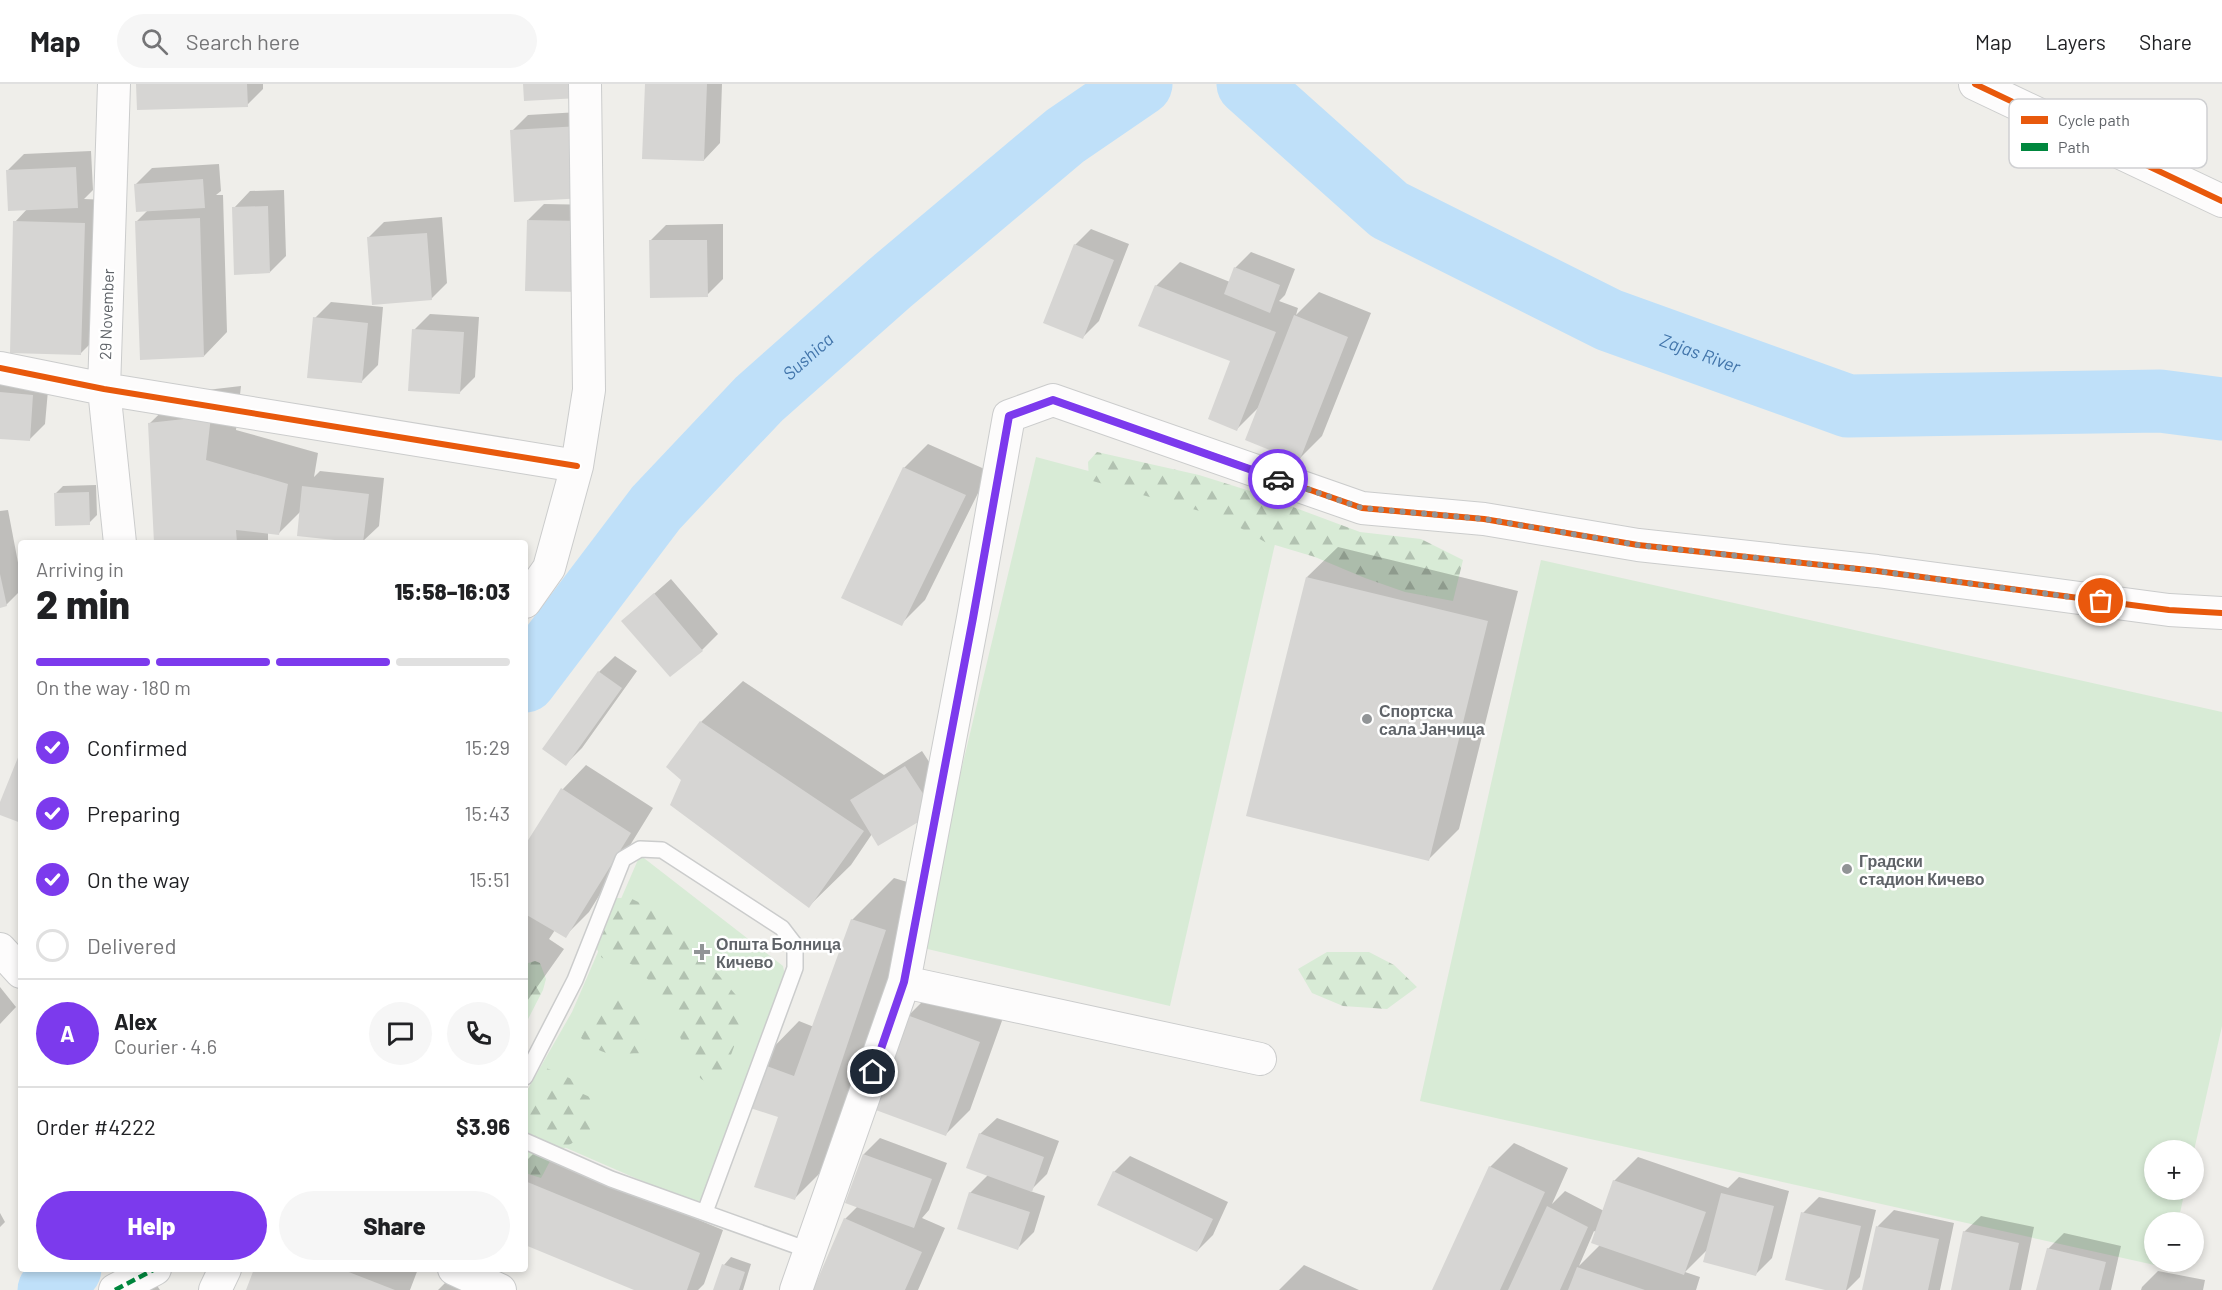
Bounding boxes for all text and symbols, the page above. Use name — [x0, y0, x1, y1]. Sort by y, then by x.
search box — [117, 14, 537, 68]
text: Map — [30, 24, 81, 58]
icon: search — [138, 25, 171, 58]
text: Search here — [186, 28, 300, 54]
text: Map — [1975, 29, 2012, 54]
text: Layers — [2045, 29, 2106, 54]
text: Share — [2139, 29, 2192, 54]
legend — [2009, 99, 2207, 168]
text: Cycle path — [2058, 110, 2130, 129]
text: Path — [2058, 137, 2090, 156]
street label: 29 November — [95, 268, 117, 360]
water label: Sushica — [778, 328, 838, 384]
water label: Zajas River — [1657, 328, 1744, 378]
courier — [1248, 449, 1308, 509]
icon: car — [1262, 463, 1295, 496]
text: Arriving in — [36, 557, 124, 581]
pin — [2075, 575, 2126, 626]
text: 15:58–16:03 — [395, 578, 510, 604]
text: 2 min — [36, 580, 130, 627]
icon: bag — [2084, 584, 2117, 617]
text: On the way · 180 m — [36, 675, 191, 699]
place label: Спортска сала Јанчица — [1379, 701, 1485, 738]
marker: Спортска сала Јанчица — [1360, 712, 1374, 726]
icon: check — [36, 731, 69, 764]
text: Confirmed — [87, 734, 187, 760]
text: 15:29 — [465, 735, 510, 759]
icon: check — [36, 797, 69, 830]
text: Preparing — [87, 800, 180, 826]
text: 15:43 — [465, 801, 510, 825]
place label: Градски стадион Кичево — [1859, 851, 1985, 888]
marker: Градски стадион Кичево — [1840, 862, 1854, 876]
icon: check — [36, 863, 69, 896]
text: On the way — [87, 866, 190, 892]
text: 15:51 — [469, 867, 510, 891]
text: Delivered — [87, 932, 176, 958]
place label: Општа Болница Кичево — [716, 934, 841, 971]
marker: Општа Болница Кичево — [693, 943, 711, 961]
button: chat — [369, 1002, 432, 1065]
button: phone — [447, 1002, 510, 1065]
text: Alex — [114, 1008, 157, 1034]
text: A — [60, 1020, 75, 1046]
text: Courier · 4.6 — [114, 1034, 217, 1058]
pin — [847, 1046, 898, 1097]
icon: home — [856, 1055, 889, 1088]
text: Order #4222 — [36, 1113, 156, 1139]
text: $3.96 — [456, 1113, 510, 1139]
map controls — [2144, 1140, 2204, 1272]
button: + — [2144, 1140, 2204, 1200]
button: Help — [36, 1191, 267, 1260]
button: Share — [279, 1191, 510, 1260]
button: − — [2144, 1212, 2204, 1272]

